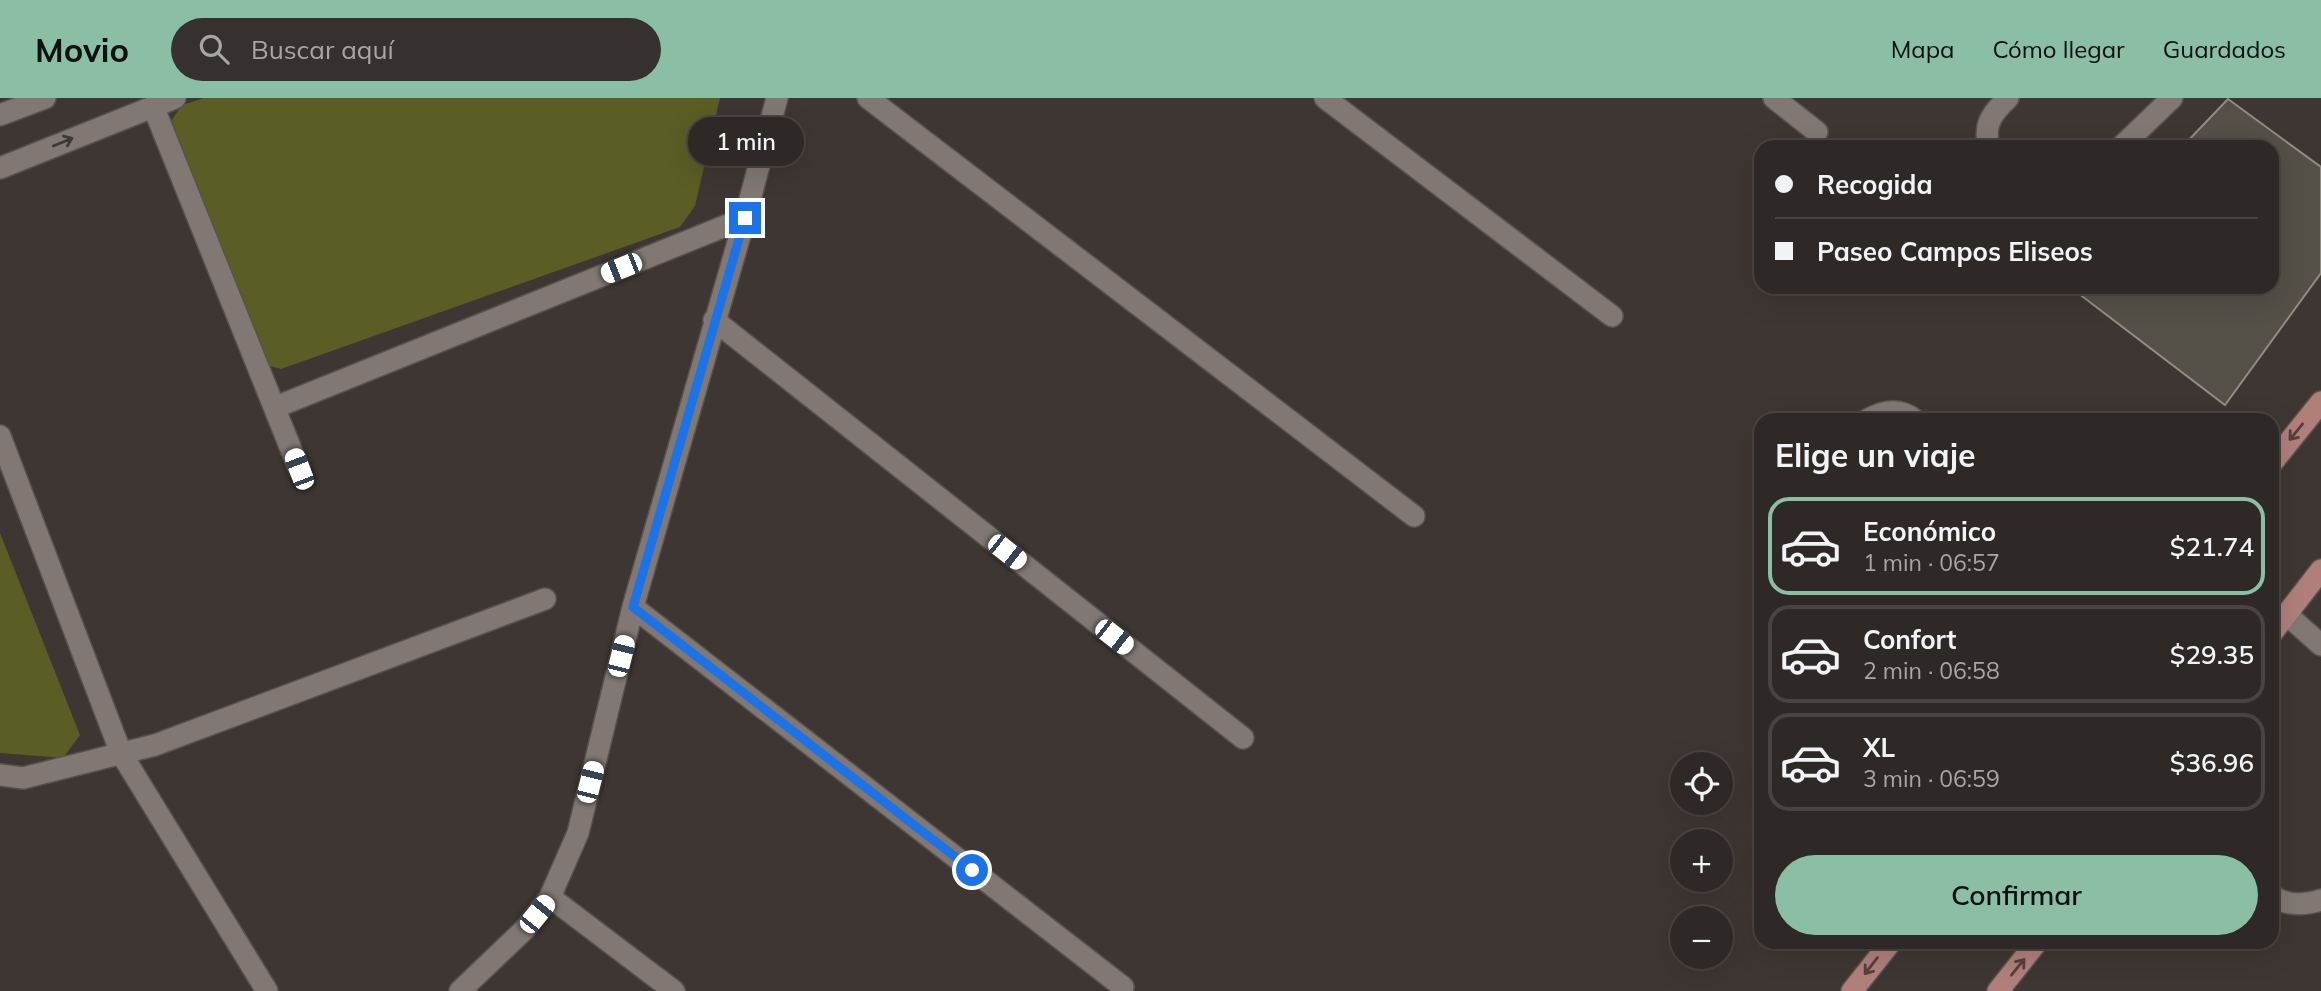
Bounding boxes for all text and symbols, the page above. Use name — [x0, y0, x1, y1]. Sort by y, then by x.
search box — [171, 18, 661, 81]
text: Movio — [35, 29, 129, 70]
icon: search — [195, 30, 233, 68]
text: Buscar aquí — [251, 33, 394, 66]
text: Mapa — [1891, 34, 1954, 64]
text: Cómo llegar — [1992, 34, 2125, 64]
text: Guardados — [2163, 34, 2286, 64]
callout: 1 min — [687, 116, 803, 166]
text: 1 min — [716, 127, 776, 156]
one-way arrow — [52, 135, 74, 148]
text: Recogida — [1817, 168, 1933, 201]
route end — [729, 202, 761, 234]
text: Paseo Campos Eliseos — [1817, 235, 2093, 268]
car — [598, 250, 645, 286]
one-way arrow — [2289, 423, 2304, 441]
text: Elige un viaje — [1775, 435, 1976, 475]
car — [282, 446, 317, 492]
icon: car — [1779, 515, 1842, 578]
text: Económico — [1863, 515, 1996, 548]
text: $21.74 — [2170, 530, 2254, 563]
car — [984, 531, 1031, 573]
text: 1 min · 06:57 — [1863, 548, 2000, 577]
car — [1091, 616, 1138, 658]
icon: car — [1779, 623, 1842, 686]
text: Confort — [1863, 623, 1956, 656]
car — [606, 633, 637, 679]
text: $29.35 — [2170, 638, 2254, 671]
text: 2 min · 06:58 — [1863, 656, 2000, 685]
icon: car — [1779, 731, 1842, 794]
text: XL — [1863, 731, 1895, 764]
text: $36.96 — [2170, 746, 2254, 779]
map controls — [1670, 752, 1733, 969]
button: locate — [1670, 752, 1733, 815]
car — [575, 759, 606, 805]
text: 3 min · 06:59 — [1863, 764, 2000, 793]
button: + — [1670, 829, 1733, 892]
route start — [956, 854, 988, 886]
button: Confirmar — [1775, 855, 2258, 935]
car — [516, 891, 559, 937]
button: − — [1670, 906, 1733, 969]
one-way arrow — [1864, 957, 1879, 975]
one-way arrow — [2010, 958, 2026, 976]

